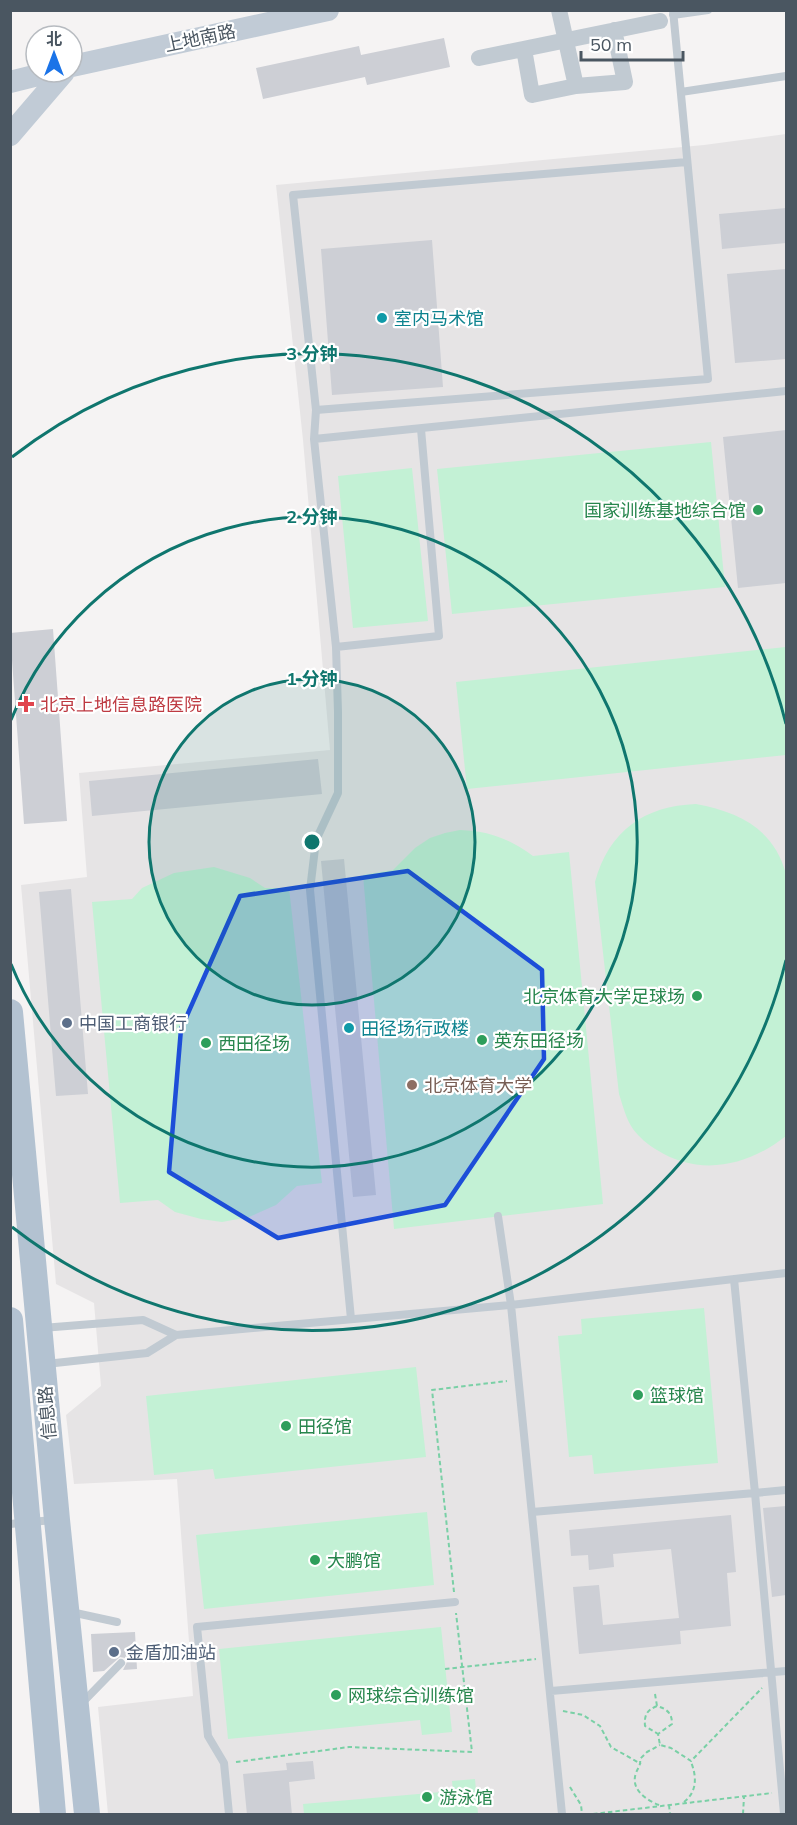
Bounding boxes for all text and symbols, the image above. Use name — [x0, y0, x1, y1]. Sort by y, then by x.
street label: 上地南路 — [162, 19, 238, 57]
north arrow — [24, 24, 84, 84]
scale bar — [581, 24, 683, 62]
text: 北 — [46, 29, 62, 49]
text: 50 m — [590, 33, 632, 56]
place label: 室内马术馆 — [394, 307, 484, 330]
marker: 室内马术馆 — [375, 311, 389, 325]
text: 3 分钟 — [286, 342, 338, 365]
place label: 国家训练基地综合馆 — [584, 499, 746, 522]
marker: 国家训练基地综合馆 — [751, 503, 765, 517]
text: 2 分钟 — [286, 505, 338, 528]
text: 1 分钟 — [286, 667, 338, 690]
place label: 北京上地信息路医院 — [40, 693, 202, 716]
marker: 北京上地信息路医院 — [17, 695, 35, 713]
centre of rings — [302, 832, 322, 852]
place label: 北京体育大学足球场 — [523, 985, 685, 1008]
marker: 北京体育大学足球场 — [690, 989, 704, 1003]
place label: 中国工商银行 — [79, 1012, 187, 1035]
marker: 中国工商银行 — [60, 1016, 74, 1030]
place label: 田径场行政楼 — [361, 1017, 469, 1040]
marker: 田径场行政楼 — [342, 1021, 356, 1035]
place label: 英东田径场 — [494, 1029, 584, 1052]
place label: 西田径场 — [218, 1032, 290, 1055]
marker: 英东田径场 — [475, 1033, 489, 1047]
marker: 西田径场 — [199, 1036, 213, 1050]
place label: 北京体育大学 — [424, 1074, 532, 1097]
marker: 北京体育大学 — [405, 1078, 419, 1092]
place label: 篮球馆 — [650, 1384, 704, 1407]
street label: 信息路 — [33, 1385, 61, 1441]
marker: 篮球馆 — [631, 1388, 645, 1402]
place label: 田径馆 — [298, 1415, 352, 1438]
marker: 田径馆 — [279, 1419, 293, 1433]
place label: 大鹏馆 — [327, 1549, 381, 1572]
marker: 大鹏馆 — [308, 1553, 322, 1567]
place label: 金盾加油站 — [126, 1641, 216, 1664]
marker: 金盾加油站 — [107, 1645, 121, 1659]
place label: 网球综合训练馆 — [348, 1684, 474, 1707]
marker: 网球综合训练馆 — [329, 1688, 343, 1702]
place label: 游泳馆 — [439, 1786, 493, 1809]
marker: 游泳馆 — [420, 1790, 434, 1804]

